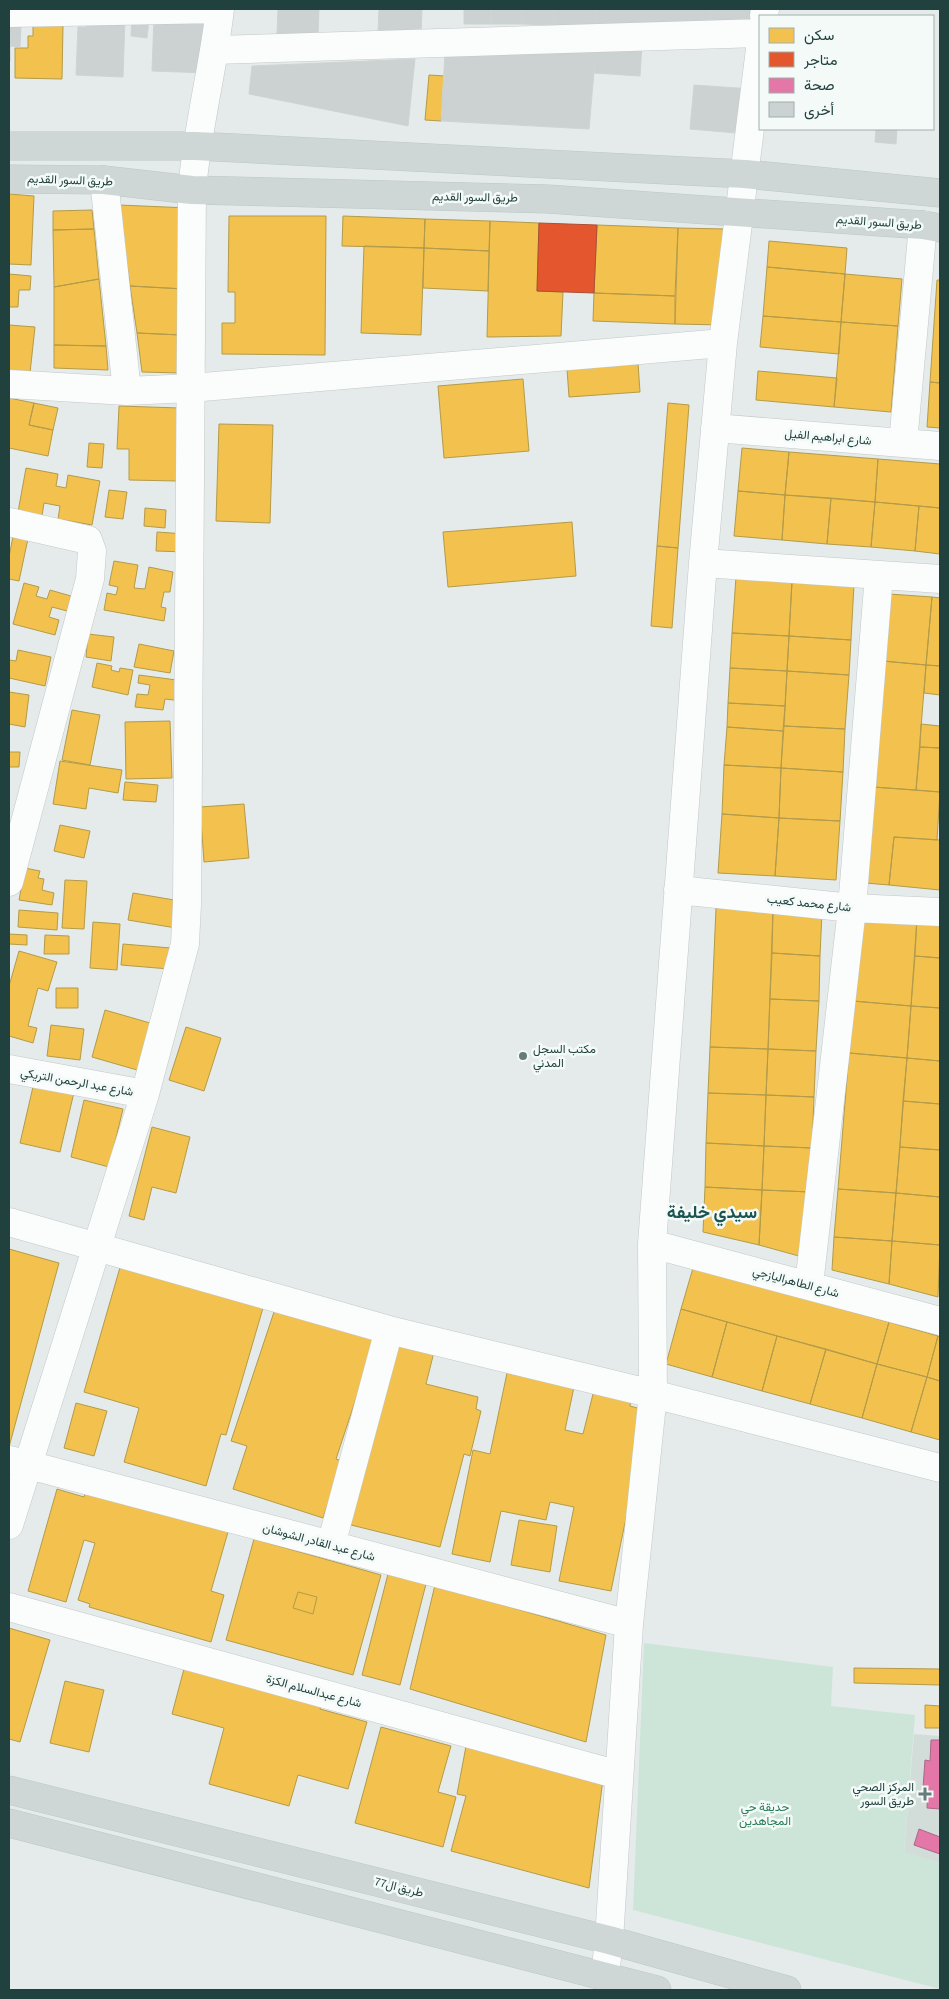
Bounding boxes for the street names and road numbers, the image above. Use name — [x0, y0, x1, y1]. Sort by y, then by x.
street label: طريق السور القديم — [27, 171, 113, 191]
street label: طريق السور القديم — [432, 188, 518, 207]
street label: طريق السور القديم — [835, 211, 923, 234]
street label: شارع ابراهيم الفيل — [784, 425, 872, 450]
street label: شارع محمد كعيب — [766, 891, 852, 916]
street label: شارع عبد الرحمن التريكي — [19, 1064, 135, 1102]
street label: شارع الطاهراليازجي — [750, 1263, 841, 1303]
street label: شارع عبد القادر الشوشان — [261, 1519, 377, 1566]
street label: شارع عبدالسلام الكزة — [264, 1671, 363, 1712]
street label: طريق ال77 — [372, 1873, 425, 1902]

